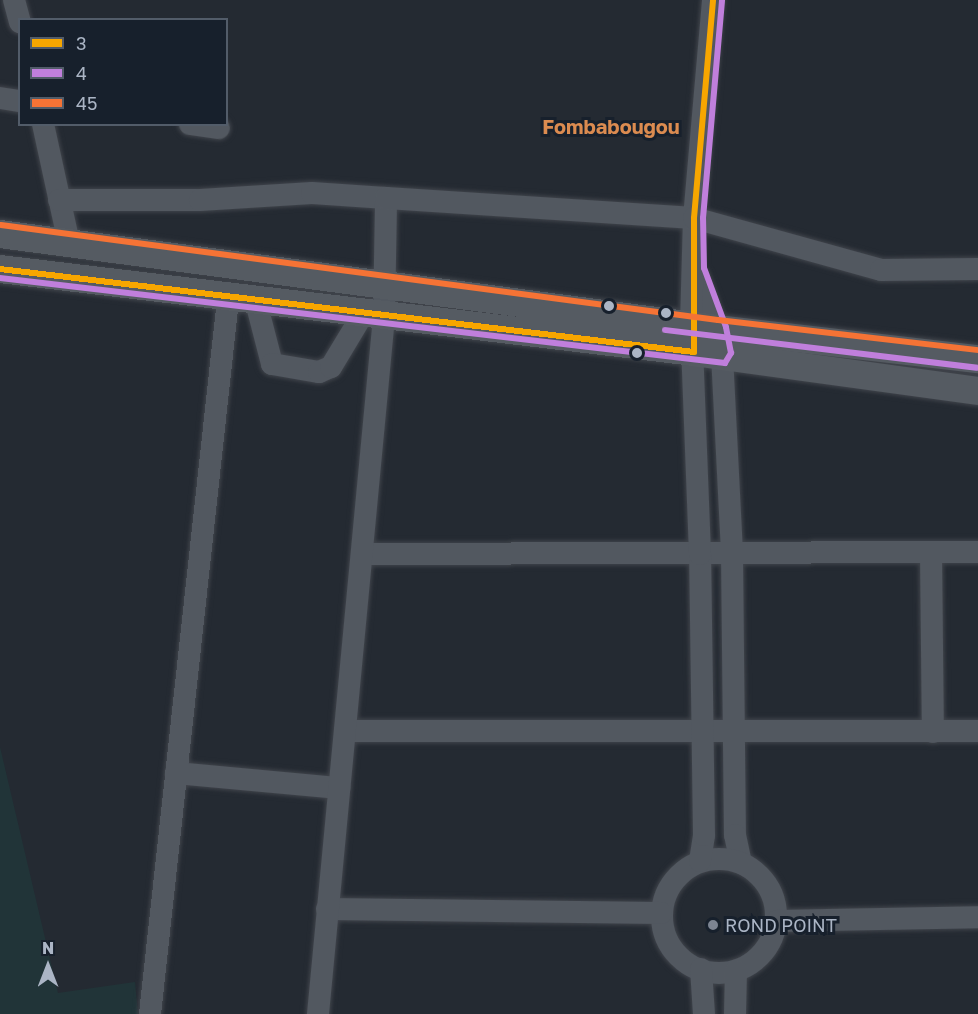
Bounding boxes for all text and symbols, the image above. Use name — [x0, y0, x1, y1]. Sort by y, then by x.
legend — [18, 18, 228, 126]
text: 3 — [76, 32, 87, 54]
text: 4 — [76, 62, 87, 84]
text: 45 — [76, 92, 97, 114]
district label: Fombabougou — [542, 114, 680, 138]
unlabelled marker — [603, 300, 615, 312]
unlabelled marker — [660, 307, 672, 319]
unlabelled marker — [631, 347, 643, 359]
place label: ROND POINT — [725, 914, 837, 936]
marker: ROND POINT — [706, 918, 720, 932]
north arrow — [18, 936, 78, 996]
text: N — [42, 938, 54, 958]

